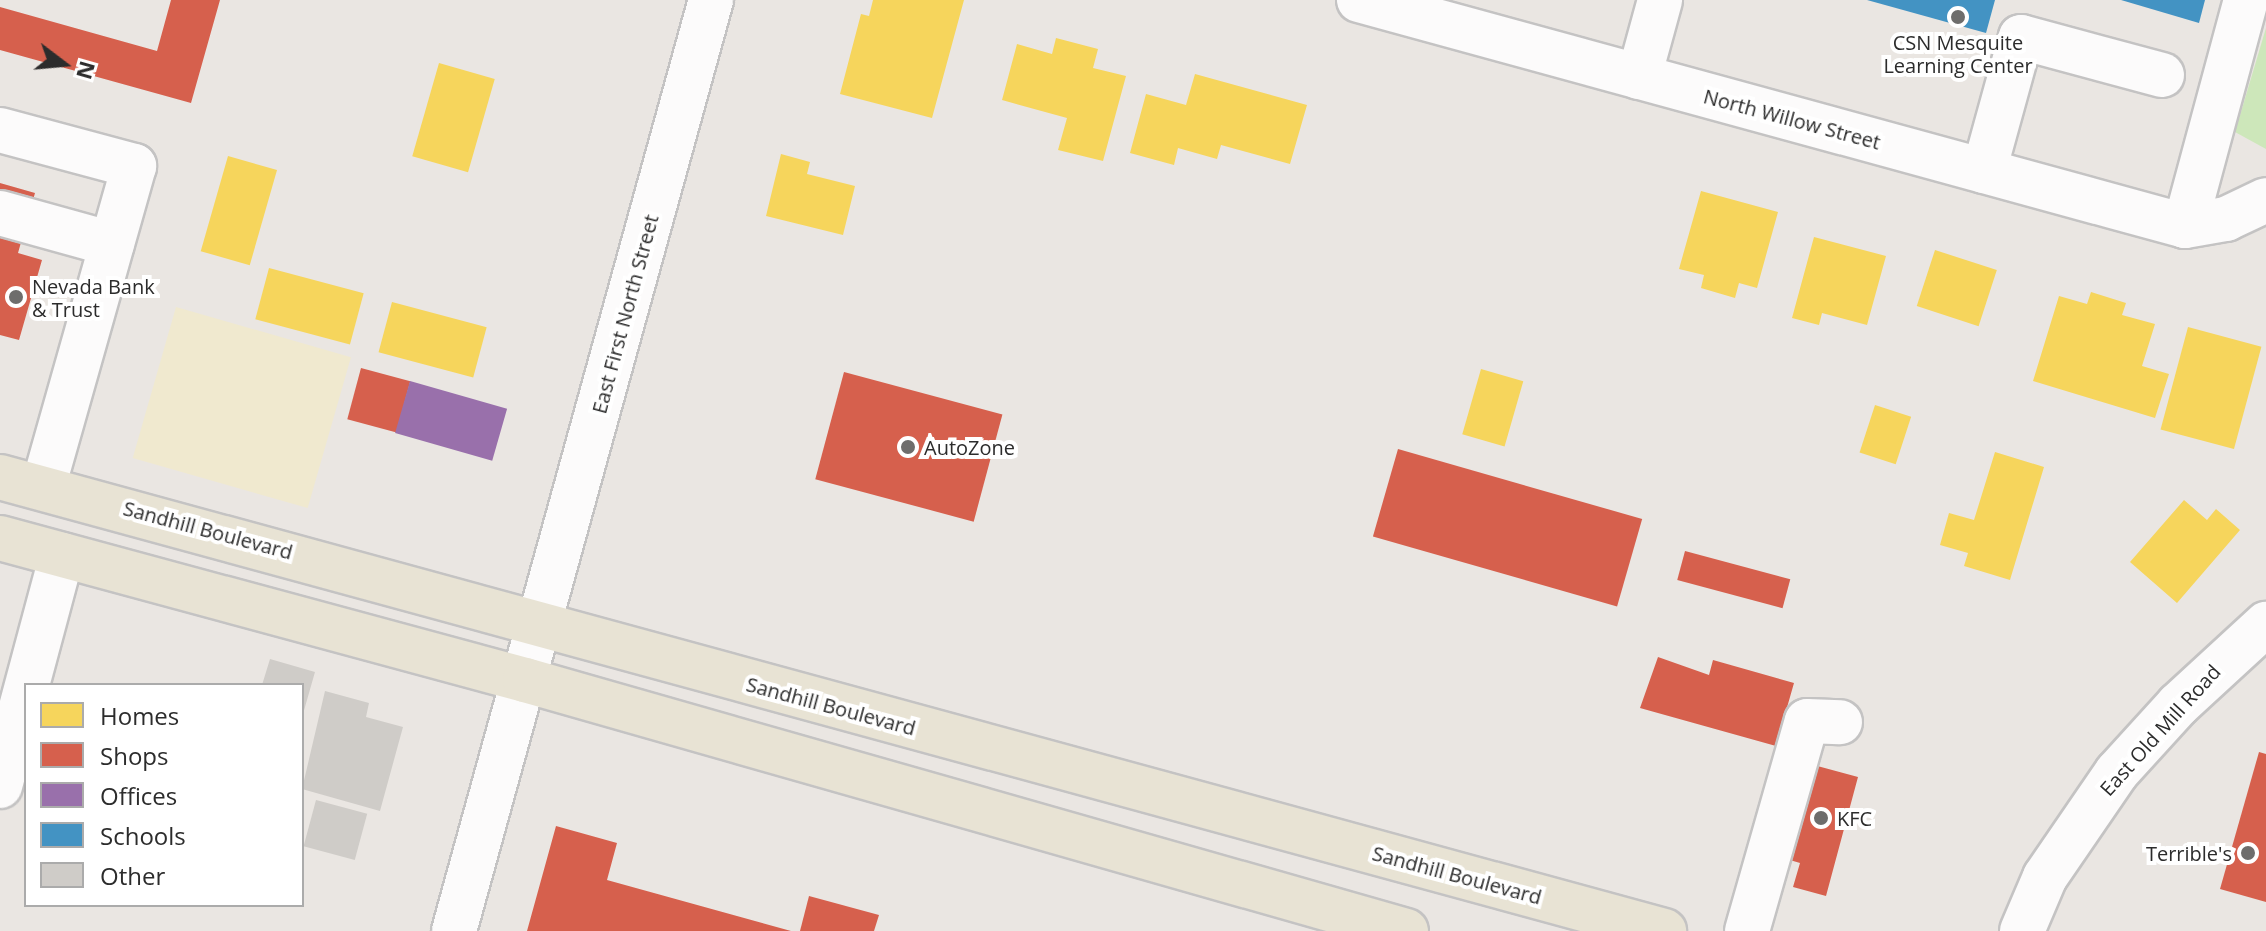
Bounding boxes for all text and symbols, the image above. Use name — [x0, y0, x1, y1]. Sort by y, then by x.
marker: CSN Mesquite Learning Center — [1949, 8, 1967, 26]
north arrow — [24, 24, 104, 104]
place label: CSN Mesquite Learning Center — [1883, 30, 2033, 77]
text: N — [70, 58, 104, 83]
street label: North Willow Street — [1701, 84, 1883, 154]
street label: East First North Street — [587, 212, 663, 416]
place label: Nevada Bank & Trust — [32, 274, 155, 321]
marker: Nevada Bank & Trust — [7, 288, 25, 306]
place label: AutoZone — [924, 435, 1015, 459]
marker: AutoZone — [899, 438, 917, 456]
street label: Sandhill Boulevard — [121, 496, 295, 564]
street label: East Old Mill Road — [2095, 659, 2225, 801]
street label: Sandhill Boulevard — [744, 672, 918, 740]
legend — [24, 683, 304, 907]
text: Homes — [100, 699, 179, 732]
text: Shops — [100, 739, 168, 772]
text: Offices — [100, 779, 177, 812]
place label: KFC — [1837, 806, 1872, 830]
marker: KFC — [1812, 809, 1830, 827]
text: Schools — [100, 819, 186, 852]
street label: Sandhill Boulevard — [1370, 841, 1544, 909]
place label: Terrible's — [2146, 841, 2232, 865]
marker: Terrible's — [2239, 844, 2257, 862]
text: Other — [100, 859, 165, 892]

